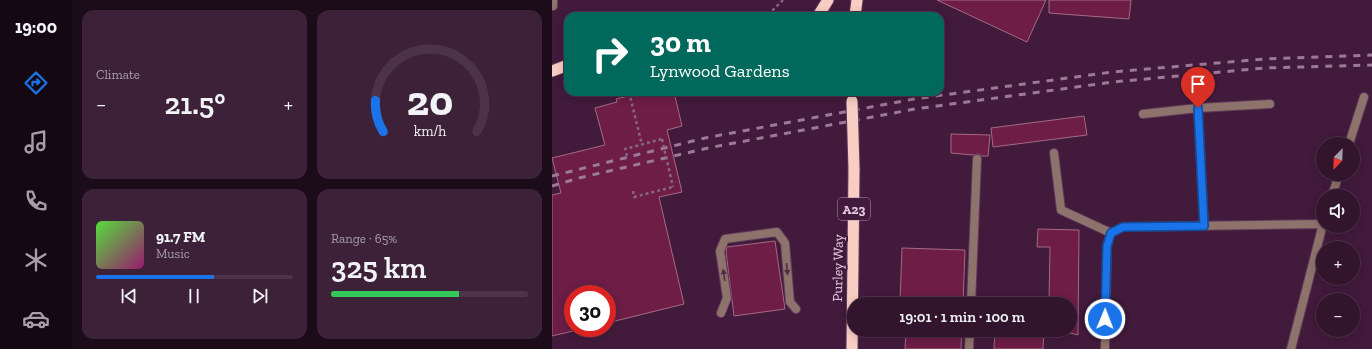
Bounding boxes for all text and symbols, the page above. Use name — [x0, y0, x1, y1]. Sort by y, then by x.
text: 19:00 — [15, 16, 57, 38]
text: 30 m — [650, 26, 711, 59]
icon: right — [584, 28, 636, 80]
text: Lynwood Gardens — [650, 60, 790, 82]
text: Climate — [96, 67, 140, 82]
pin — [1181, 67, 1215, 108]
icon: directions — [22, 69, 50, 97]
icon: arrive — [1187, 73, 1209, 95]
text: 20 — [406, 76, 453, 126]
text: 21.5° — [164, 86, 226, 122]
text: − — [96, 91, 106, 118]
text: + — [284, 91, 293, 118]
text: km/h — [413, 123, 446, 140]
icon: music — [22, 128, 50, 156]
north arrow — [1316, 137, 1360, 181]
map controls — [1316, 137, 1360, 337]
icon: phone — [22, 187, 50, 215]
button: sound — [1316, 189, 1360, 233]
road number: A23 — [838, 198, 870, 220]
text: 91.7 FM — [156, 228, 205, 246]
text: Range · 65% — [331, 231, 397, 246]
street label: Purley Way — [829, 233, 847, 302]
button: + — [1316, 241, 1360, 285]
icon: climate — [22, 246, 50, 274]
text: Music — [156, 246, 190, 261]
text: 325 km — [331, 250, 426, 286]
one-way arrow — [784, 263, 790, 275]
one-way arrow — [720, 269, 726, 281]
icon: previous — [118, 285, 140, 307]
icon: pause — [183, 285, 205, 307]
icon: next — [249, 285, 271, 307]
speed limit sign: 30 — [564, 285, 616, 337]
button: − — [1316, 293, 1360, 337]
position arrow — [1084, 298, 1126, 340]
icon: car — [22, 305, 50, 333]
text: 19:01 · 1 min · 100 m — [899, 308, 1025, 326]

